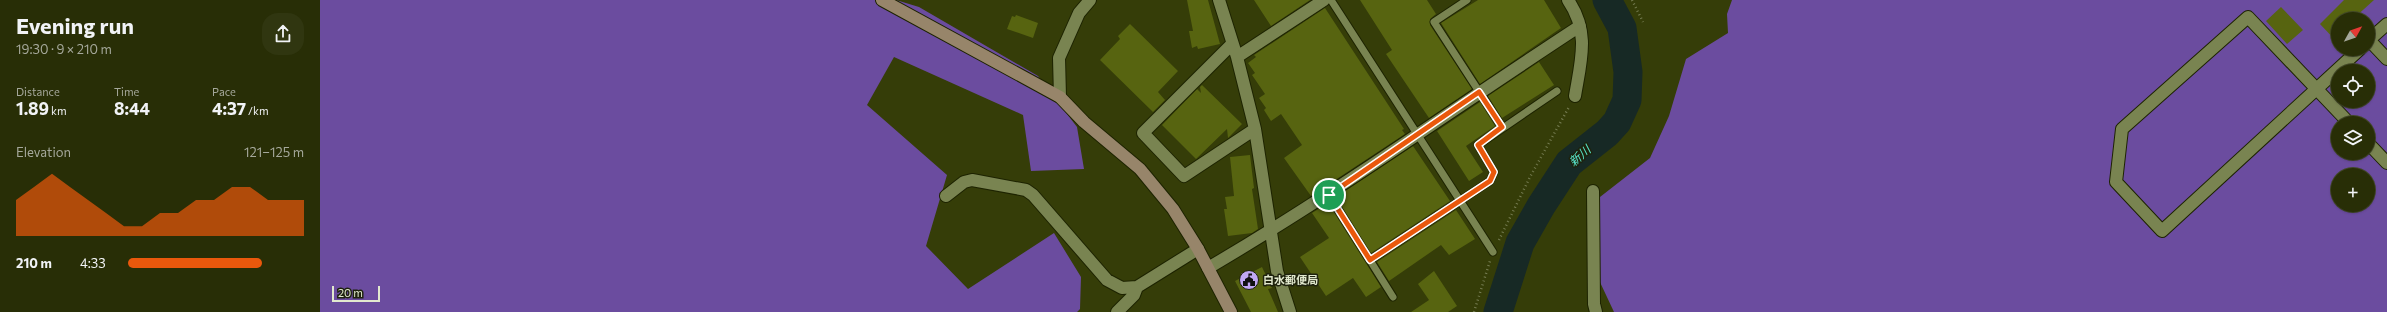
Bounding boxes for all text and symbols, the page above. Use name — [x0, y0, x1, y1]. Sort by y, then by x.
text: Evening run — [16, 12, 134, 39]
north arrow — [2331, 12, 2375, 56]
map controls — [2331, 12, 2375, 212]
button: share — [262, 13, 304, 55]
text: 19:30 · 9 × 210 m — [16, 41, 112, 57]
button: locate — [2331, 64, 2375, 108]
text: Distance — [16, 85, 60, 98]
text: Time — [114, 85, 139, 98]
text: Pace — [212, 85, 236, 98]
text: 1.89 — [16, 98, 49, 119]
text: 8:44 — [114, 98, 150, 119]
text: 4:37 — [212, 98, 246, 119]
text: km — [49, 104, 67, 117]
text: /km — [246, 104, 269, 117]
button: layers — [2331, 116, 2375, 160]
water label: 新川 — [1566, 141, 1594, 168]
text: Elevation — [16, 144, 71, 160]
text: 121–125 m — [244, 144, 304, 160]
button: + — [2331, 168, 2375, 212]
pin — [1312, 178, 1346, 212]
icon: arrive — [1318, 184, 1340, 206]
text: 210 m — [16, 255, 52, 271]
text: 4:33 — [80, 255, 106, 271]
public building icon: 白水郵便局 — [1238, 269, 1260, 291]
place label: 白水郵便局 — [1263, 273, 1318, 286]
scale bar — [332, 284, 380, 303]
text: 20 m — [338, 286, 363, 299]

